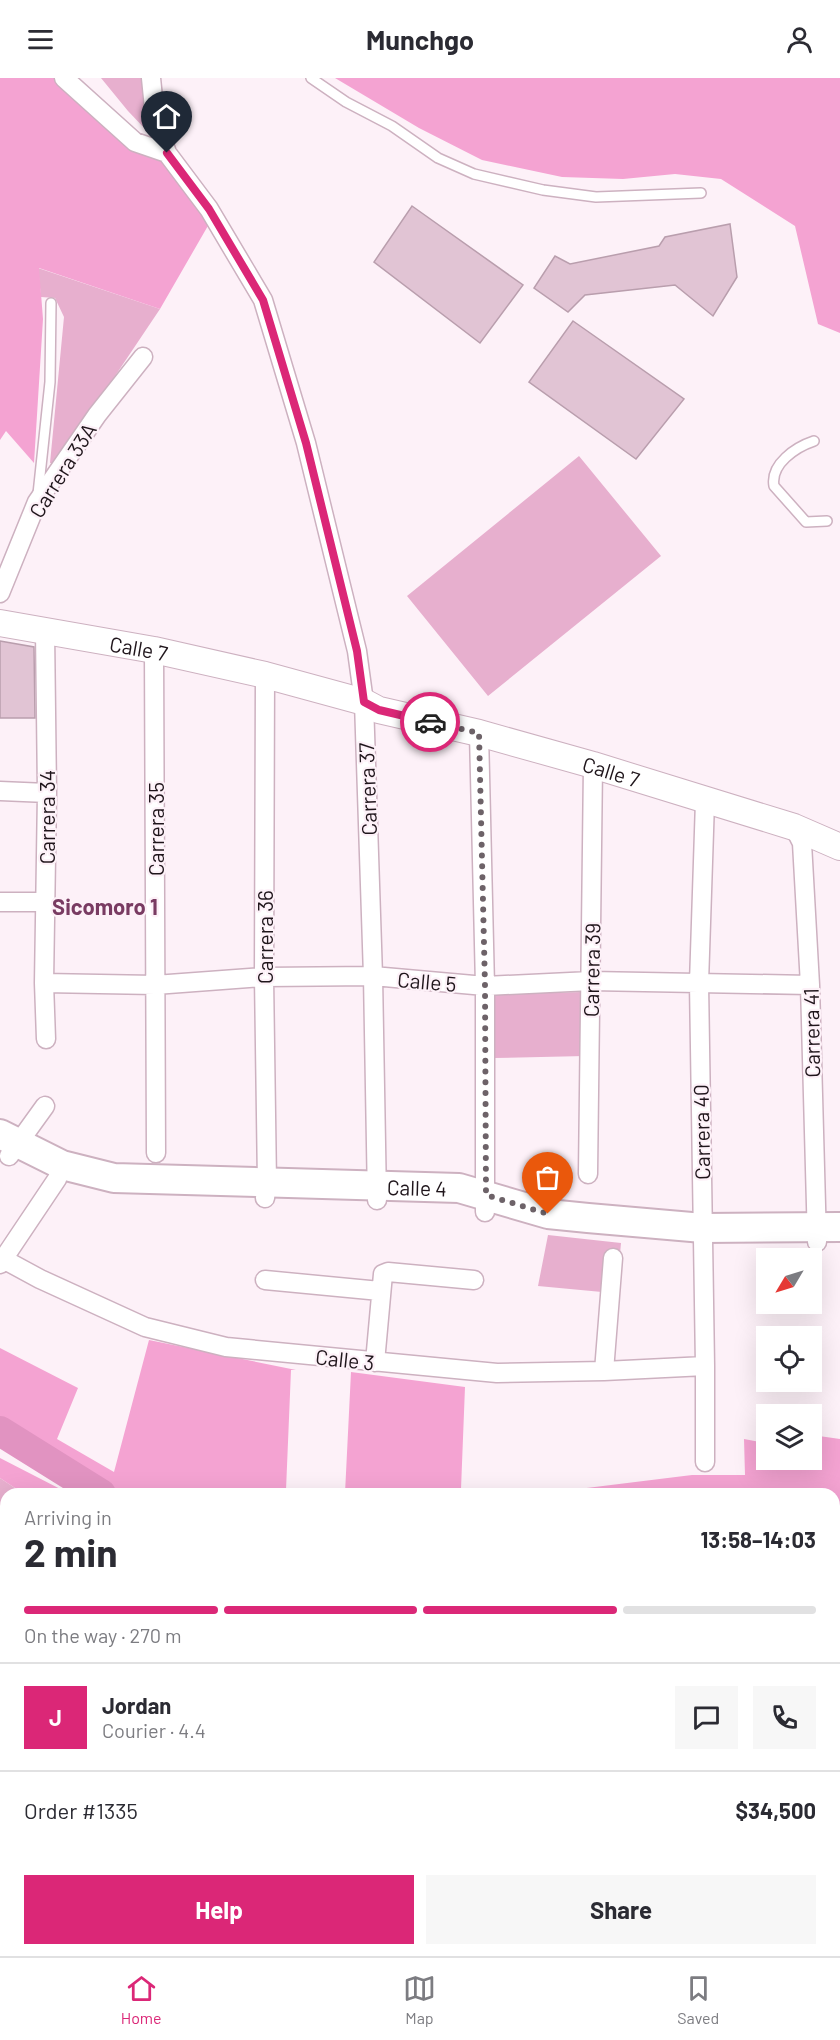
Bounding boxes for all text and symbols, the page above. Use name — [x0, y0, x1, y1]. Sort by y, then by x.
icon: menu — [24, 23, 57, 56]
text: Munchgo — [366, 23, 474, 55]
icon: person — [783, 23, 816, 56]
pin — [141, 91, 192, 153]
icon: home — [150, 100, 183, 133]
street label: Carrera 33A — [23, 418, 101, 522]
street label: Calle 7 — [108, 630, 170, 665]
courier — [400, 692, 460, 752]
icon: car — [414, 706, 447, 739]
street label: Carrera 37 — [353, 742, 381, 836]
street label: Calle 7 — [580, 750, 643, 791]
street label: Carrera 34 — [34, 770, 59, 864]
street label: Carrera 35 — [143, 782, 168, 876]
street label: Carrera 36 — [252, 890, 277, 984]
district label: Sicomoro 1 — [52, 893, 158, 919]
street label: Carrera 39 — [578, 923, 604, 1017]
street label: Calle 5 — [396, 966, 458, 996]
street label: Carrera 41 — [798, 988, 824, 1078]
street label: Carrera 40 — [688, 1084, 714, 1180]
pin — [522, 1152, 573, 1214]
icon: bag — [531, 1161, 564, 1194]
street label: Calle 4 — [387, 1173, 447, 1200]
north arrow — [756, 1248, 822, 1314]
map controls — [756, 1248, 822, 1470]
button: locate — [756, 1326, 822, 1392]
street label: Calle 3 — [314, 1343, 376, 1375]
button: layers — [756, 1404, 822, 1470]
text: Arriving in — [24, 1505, 112, 1529]
text: 13:58–14:03 — [701, 1526, 816, 1552]
text: 2 min — [24, 1528, 117, 1575]
text: On the way · 270 m — [24, 1623, 182, 1647]
button: chat — [675, 1686, 738, 1749]
button: phone — [753, 1686, 816, 1749]
text: Jordan — [102, 1692, 171, 1718]
text: J — [49, 1704, 62, 1730]
text: Courier · 4.4 — [102, 1718, 206, 1742]
text: Order #1335 — [24, 1797, 138, 1823]
text: $34,500 — [735, 1797, 816, 1823]
button: Help — [24, 1875, 414, 1944]
button: Share — [426, 1875, 816, 1944]
tab: Home — [121, 1972, 162, 2027]
tab: Map — [403, 1972, 436, 2027]
tab: Saved — [677, 1972, 719, 2027]

